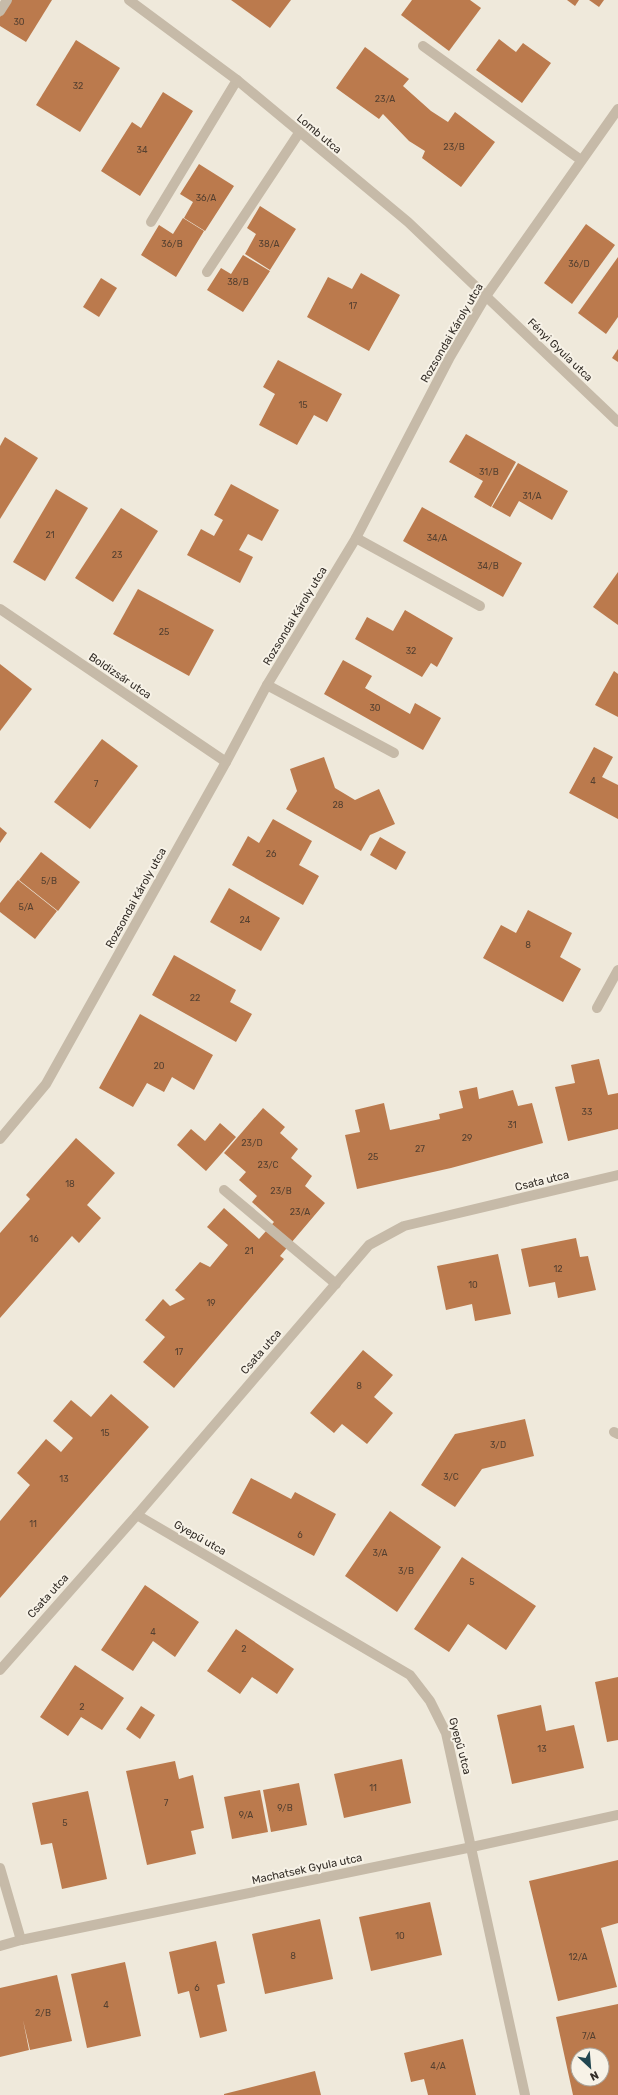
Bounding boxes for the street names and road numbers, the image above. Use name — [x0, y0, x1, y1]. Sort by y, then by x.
street label: Lomb utca — [294, 112, 344, 156]
street label: Rozsondai Károly utca — [418, 281, 486, 385]
street label: Fényi Gyula utca — [525, 316, 595, 384]
street label: Rozsondai Károly utca — [260, 564, 330, 668]
street label: Boldizsár utca — [86, 650, 154, 702]
street label: Rozsondai Károly utca — [103, 846, 169, 950]
street label: Csata utca — [514, 1168, 570, 1194]
street label: Csata utca — [238, 1327, 284, 1377]
street label: Gyepű utca — [171, 1518, 229, 1558]
street label: Csata utca — [25, 1571, 71, 1621]
street label: Gyepű utca — [446, 1716, 474, 1776]
street label: Machatsek Gyula utca — [251, 1851, 363, 1887]

